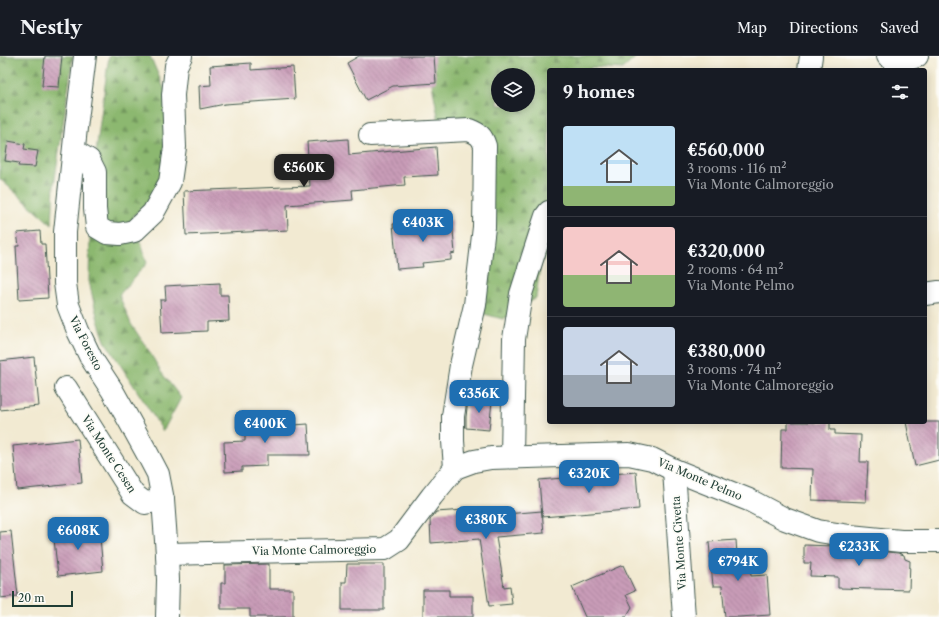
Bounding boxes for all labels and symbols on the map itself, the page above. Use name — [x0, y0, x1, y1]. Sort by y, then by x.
pin: €560K — [276, 154, 332, 188]
pin: €403K — [395, 209, 451, 243]
street label: Via Foresto — [66, 313, 106, 373]
pin: €356K — [451, 380, 507, 414]
pin: €400K — [237, 410, 293, 444]
street label: Via Monte Cesen — [78, 412, 139, 496]
street label: Via Monte Pelmo — [655, 454, 745, 503]
pin: €320K — [561, 460, 617, 494]
street label: Via Monte Civetta — [669, 495, 689, 592]
pin: €380K — [458, 506, 514, 540]
pin: €608K — [50, 517, 106, 551]
pin: €233K — [831, 533, 887, 567]
street label: Via Monte Calmoreggio — [251, 542, 376, 558]
pin: €794K — [710, 548, 766, 582]
scale bar — [12, 589, 73, 608]

